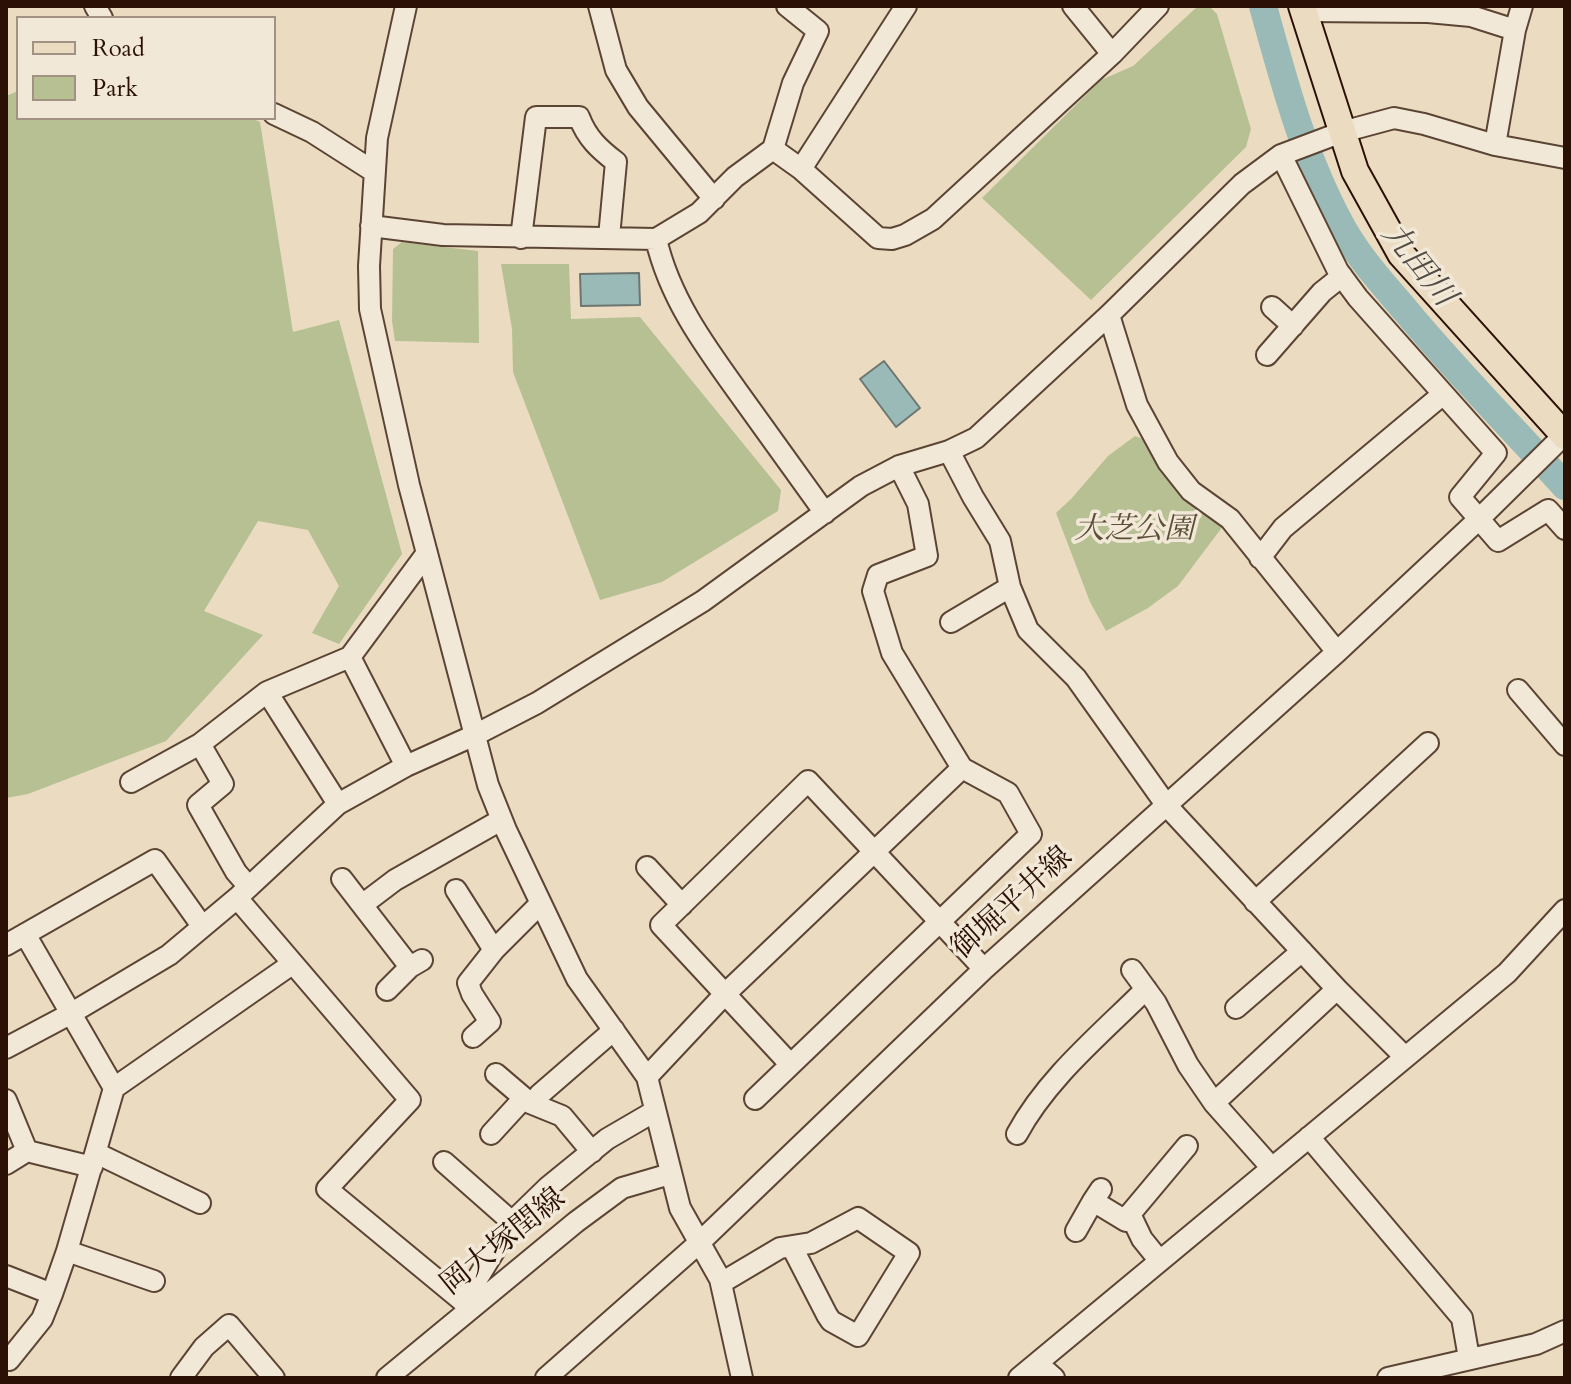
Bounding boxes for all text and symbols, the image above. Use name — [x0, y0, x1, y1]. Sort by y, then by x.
legend — [16, 16, 276, 120]
text: Road — [92, 32, 145, 65]
text: Park — [92, 72, 138, 105]
water label: 九田川 — [1372, 217, 1462, 315]
park label: 大芝公園 — [1074, 513, 1194, 549]
street label: 御堀平井線 — [945, 840, 1081, 968]
street label: 岡大塚閏線 — [434, 1182, 574, 1304]

